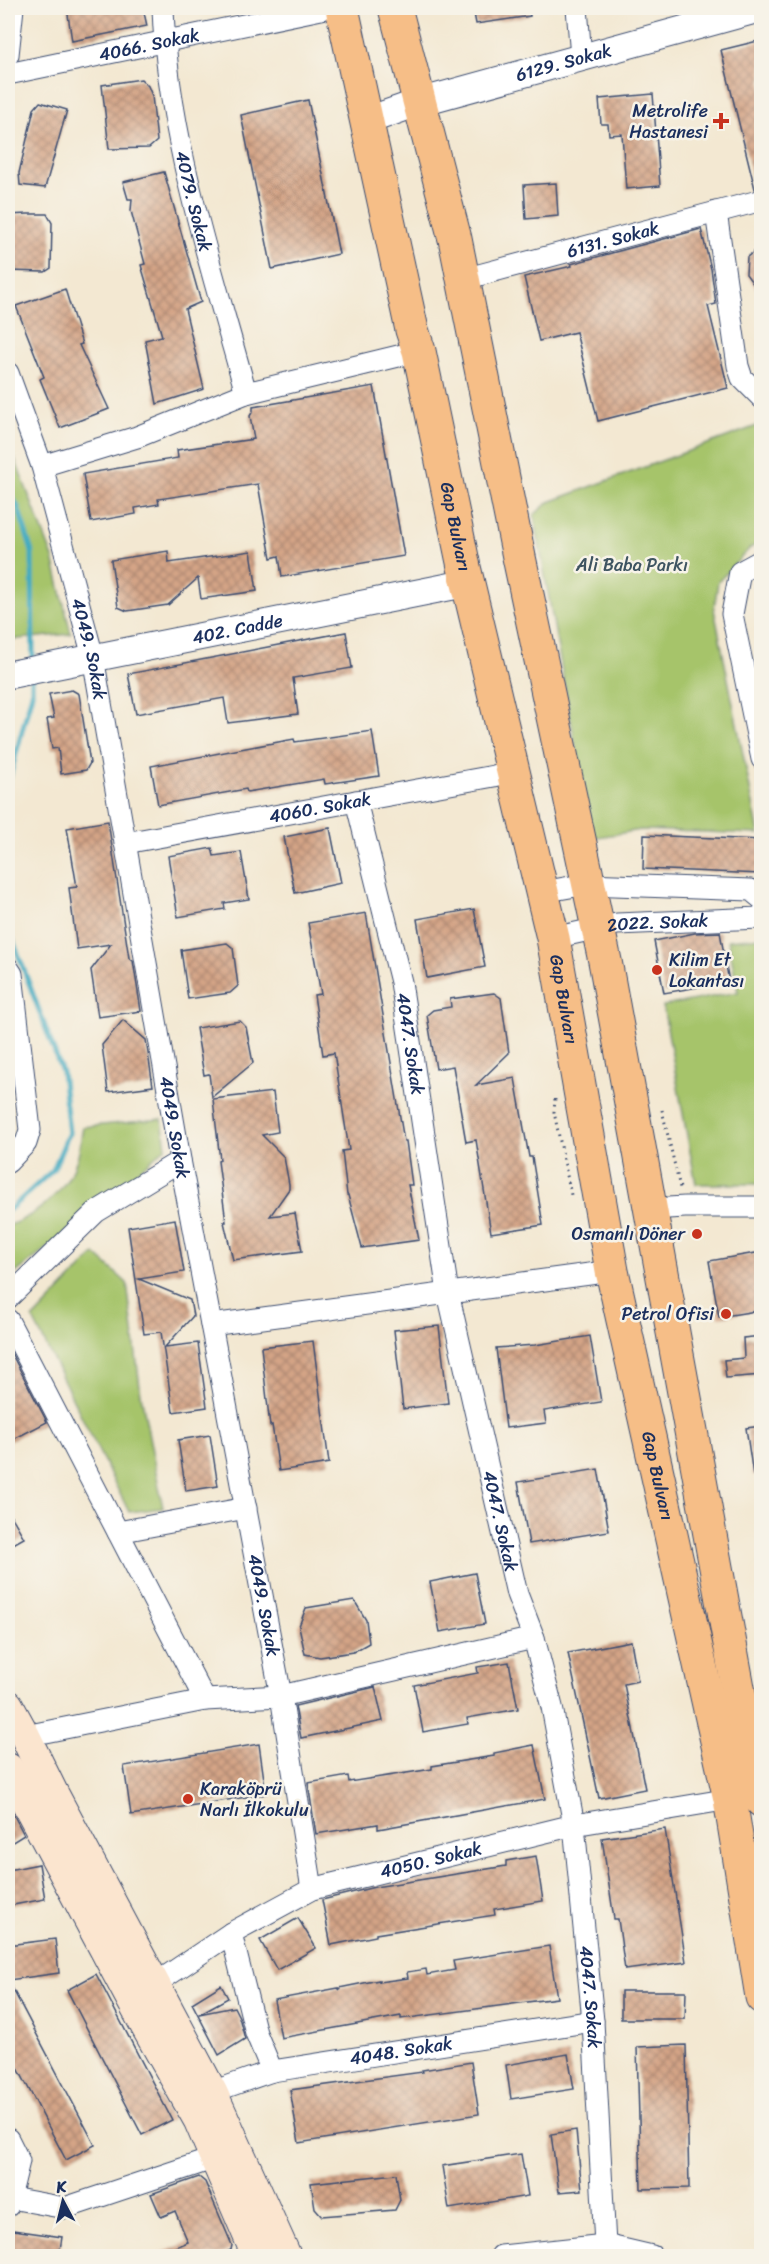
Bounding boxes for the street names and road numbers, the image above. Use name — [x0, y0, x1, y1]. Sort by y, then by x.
street label: 4066. Sokak — [96, 19, 203, 71]
street label: 6129. Sokak — [512, 34, 615, 91]
street label: 4079. Sokak — [166, 148, 222, 256]
street label: 6131. Sokak — [563, 212, 663, 267]
street label: Gap Bulvarı — [431, 479, 480, 575]
street label: 4049. Sokak — [62, 594, 116, 703]
street label: 402. Cadde — [189, 604, 286, 654]
street label: 4060. Sokak — [266, 783, 374, 833]
street label: 2022. Sokak — [604, 904, 709, 942]
street label: Gap Bulvarı — [540, 952, 588, 1047]
street label: 4047. Sokak — [387, 991, 434, 1098]
street label: 4049. Sokak — [150, 1073, 199, 1182]
street label: Gap Bulvarı — [632, 1428, 683, 1524]
street label: 4047. Sokak — [473, 1467, 527, 1575]
street label: 4049. Sokak — [239, 1551, 289, 1659]
street label: 4050. Sokak — [377, 1832, 485, 1888]
street label: 4047. Sokak — [570, 1944, 610, 2049]
street label: 4048. Sokak — [347, 2027, 455, 2075]

